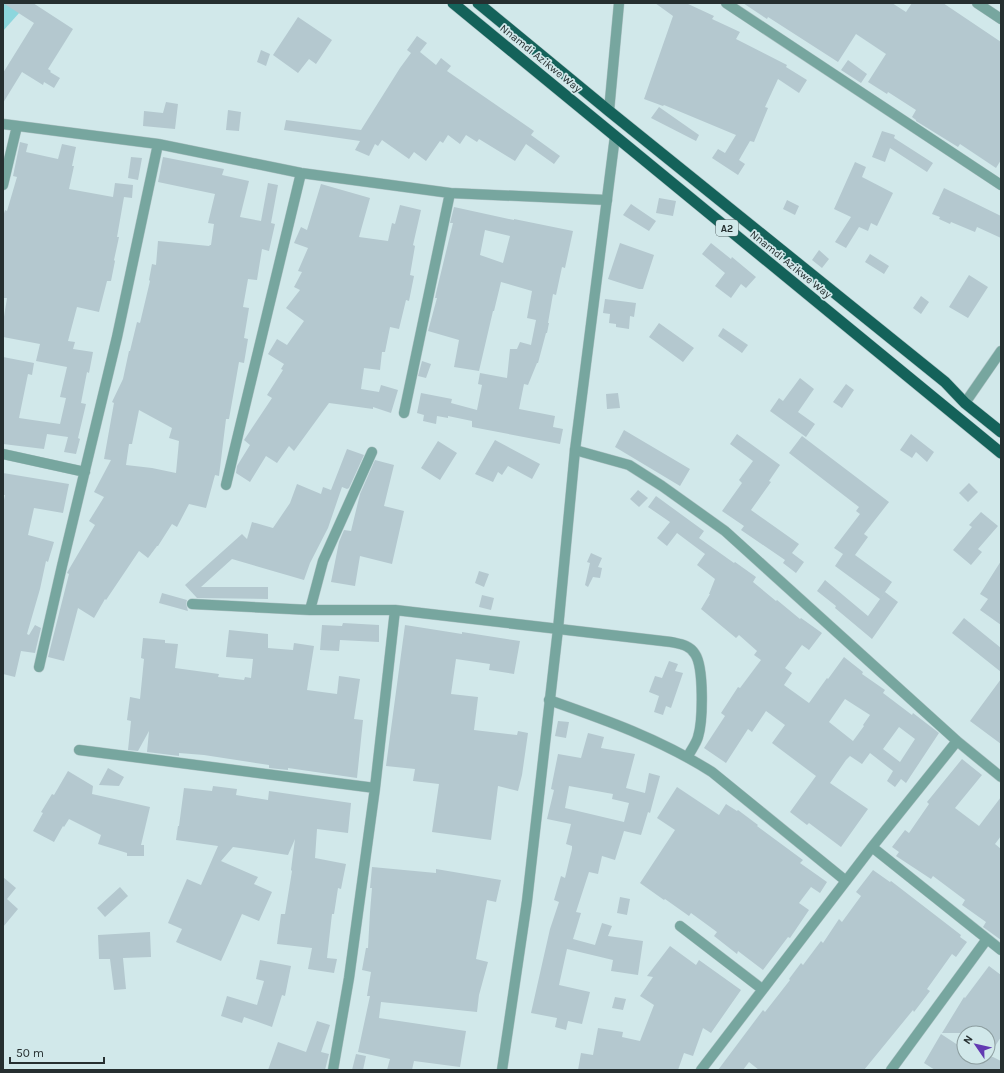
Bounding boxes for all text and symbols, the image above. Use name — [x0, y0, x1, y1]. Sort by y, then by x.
street label: Nnamdi Azikwe Way — [497, 22, 584, 95]
road number: A2 — [716, 220, 738, 236]
street label: Nnamdi Azikwe Way — [747, 228, 834, 301]
north arrow — [956, 1025, 996, 1065]
text: N — [961, 1033, 976, 1047]
scale bar — [10, 1039, 104, 1065]
text: 50 m — [16, 1046, 44, 1060]

